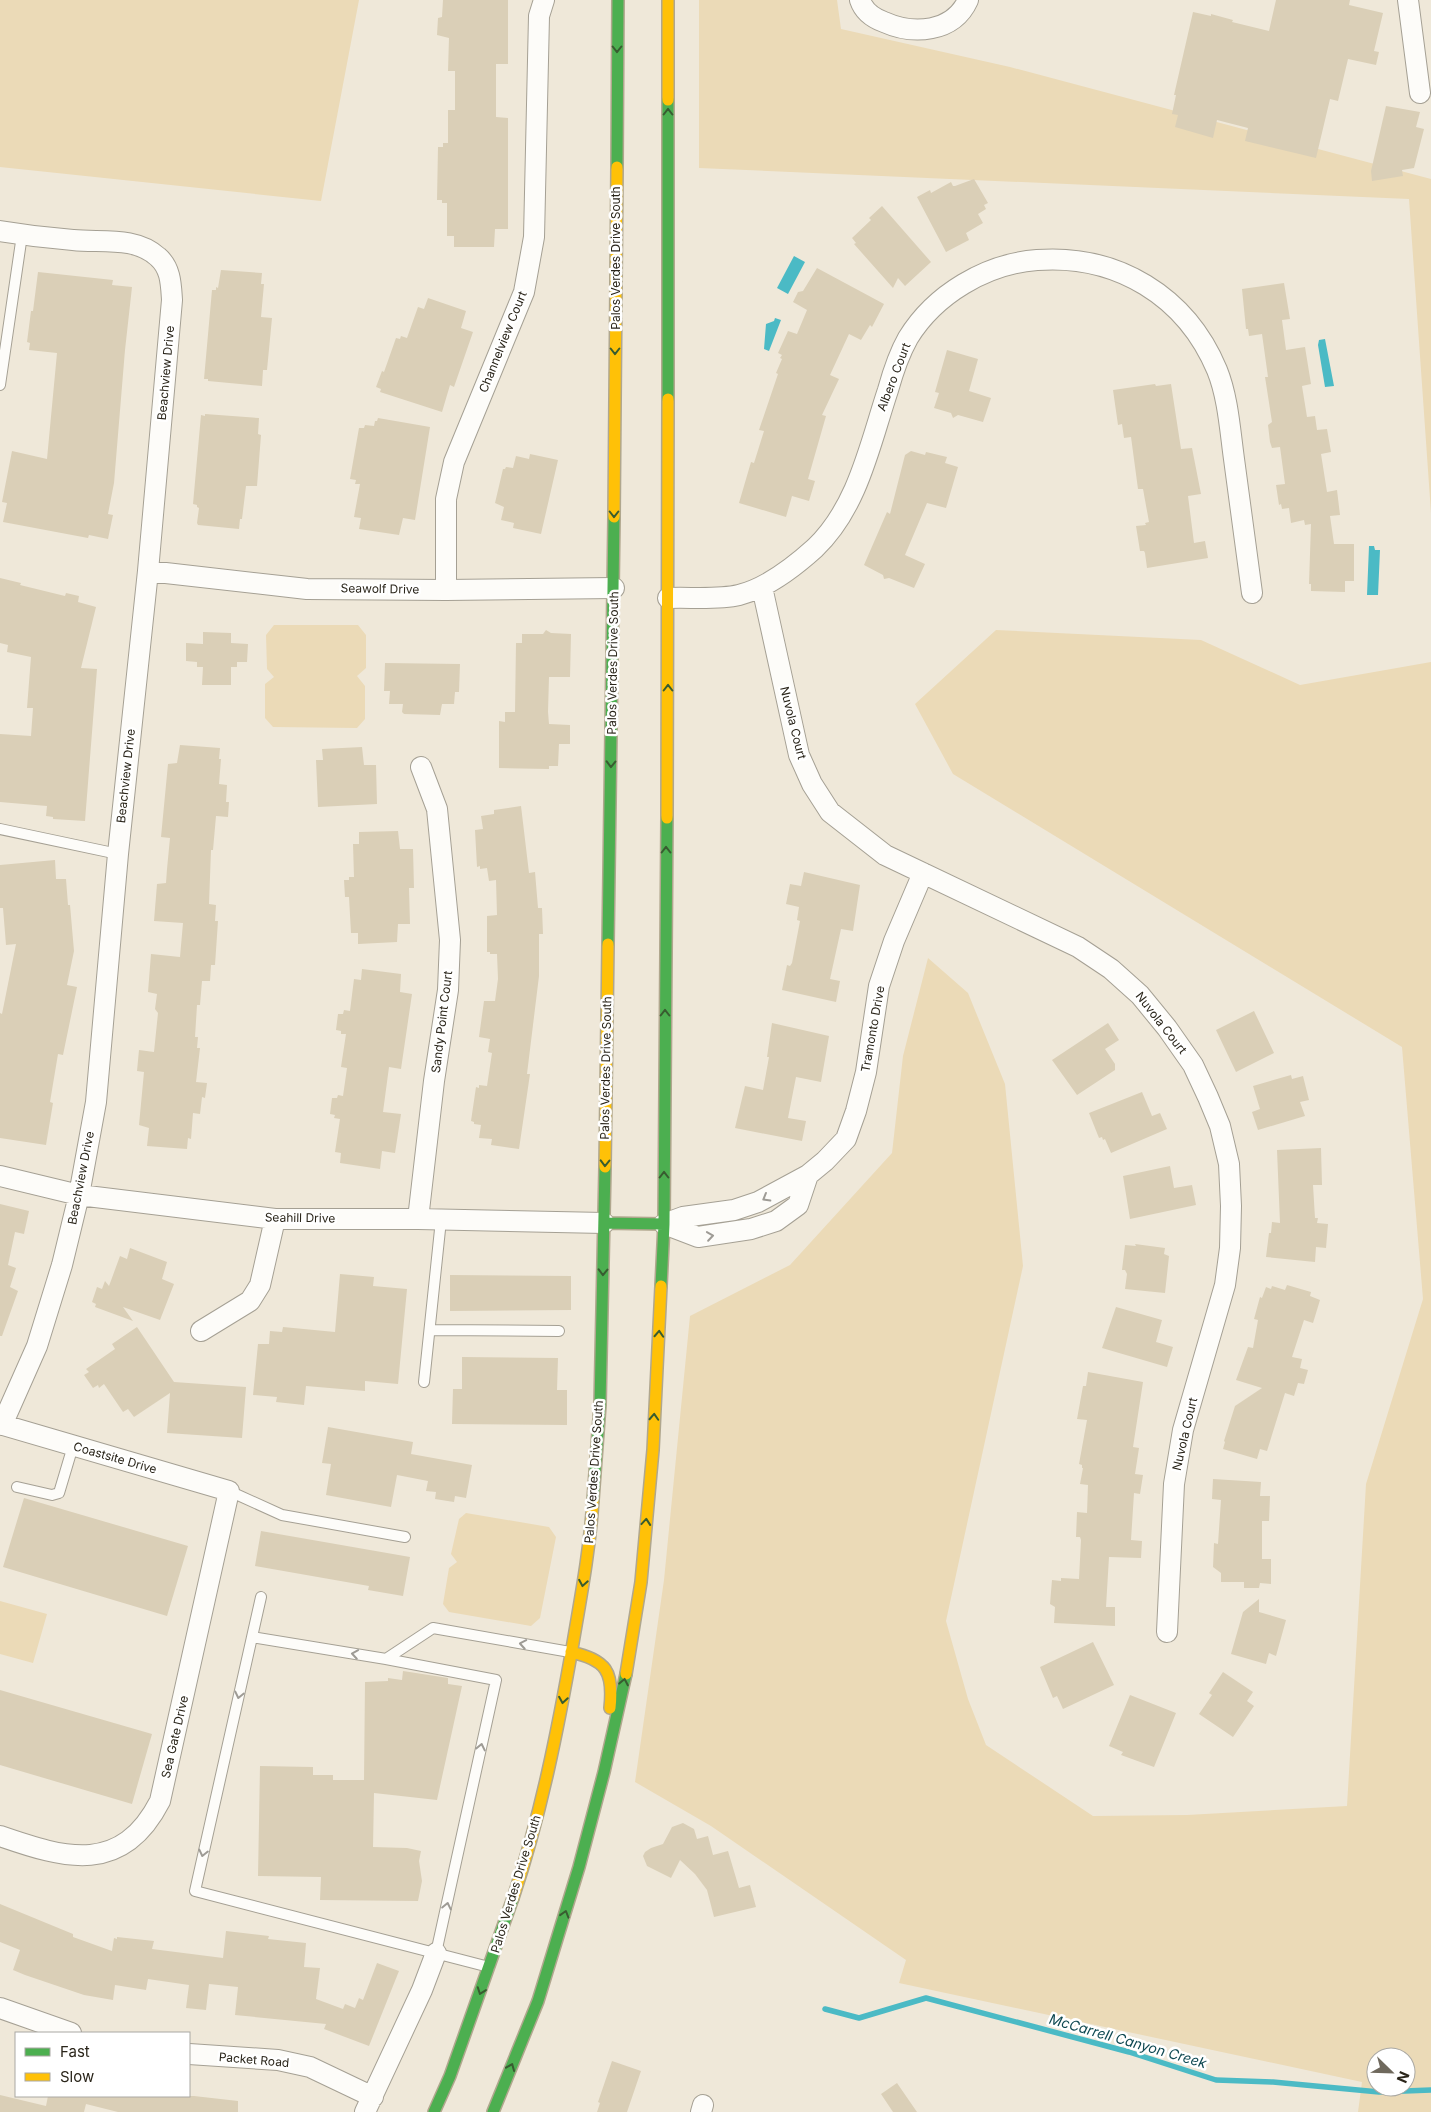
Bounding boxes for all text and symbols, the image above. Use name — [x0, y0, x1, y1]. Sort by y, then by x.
one-way arrow — [612, 45, 622, 53]
one-way arrow — [663, 108, 673, 116]
street label: Palos Verdes Drive South — [608, 186, 623, 330]
street label: Channelview Court — [475, 289, 530, 395]
street label: Beachview Drive — [154, 325, 177, 421]
street label: Albero Court — [874, 340, 913, 413]
one-way arrow — [610, 348, 620, 355]
one-way arrow — [609, 510, 619, 518]
street label: Seawolf Drive — [340, 580, 420, 597]
street label: Palos Verdes Drive South — [604, 591, 621, 735]
one-way arrow — [662, 683, 673, 691]
street label: Nuvola Court — [777, 685, 810, 761]
street label: Beachview Drive — [113, 728, 138, 824]
one-way arrow — [606, 760, 616, 768]
one-way arrow — [661, 846, 671, 854]
street label: Sandy Point Court — [428, 970, 455, 1074]
street label: Tramonto Drive — [858, 985, 887, 1073]
street label: Nuvola Court — [1133, 989, 1190, 1057]
street label: Palos Verdes Drive South — [597, 996, 614, 1140]
one-way arrow — [660, 1008, 670, 1016]
street label: Beachview Drive — [64, 1130, 97, 1226]
one-way arrow — [600, 1160, 610, 1167]
one-way arrow — [659, 1171, 669, 1178]
one-way arrow — [762, 1192, 771, 1202]
street label: Seahill Drive — [265, 1209, 335, 1226]
one-way arrow — [706, 1231, 714, 1242]
one-way arrow — [598, 1268, 608, 1276]
one-way arrow — [653, 1330, 664, 1338]
street label: Nuvola Court — [1169, 1396, 1200, 1472]
street label: Palos Verdes Drive South — [581, 1400, 606, 1544]
one-way arrow — [649, 1412, 660, 1420]
street label: Coastsite Drive — [72, 1438, 159, 1477]
one-way arrow — [640, 1517, 651, 1525]
one-way arrow — [578, 1578, 588, 1587]
one-way arrow — [519, 1639, 528, 1649]
one-way arrow — [350, 1649, 358, 1660]
one-way arrow — [618, 1678, 628, 1687]
one-way arrow — [234, 1690, 245, 1699]
street label: Sea Gate Drive — [158, 1694, 191, 1780]
one-way arrow — [559, 1696, 569, 1705]
one-way arrow — [475, 1742, 486, 1751]
street label: Palos Verdes Drive South — [487, 1813, 544, 1955]
one-way arrow — [199, 1849, 209, 1858]
one-way arrow — [441, 1901, 452, 1910]
one-way arrow — [559, 1910, 569, 1918]
one-way arrow — [477, 1986, 487, 1995]
water label: McCarrell Canyon Creek — [1047, 2010, 1209, 2071]
legend — [15, 2032, 190, 2097]
text: Fast — [60, 2042, 90, 2061]
north arrow — [1366, 2047, 1416, 2097]
street label: Packet Road — [218, 2049, 290, 2070]
one-way arrow — [505, 2063, 516, 2072]
text: Slow — [60, 2067, 94, 2086]
text: N — [1394, 2069, 1413, 2086]

